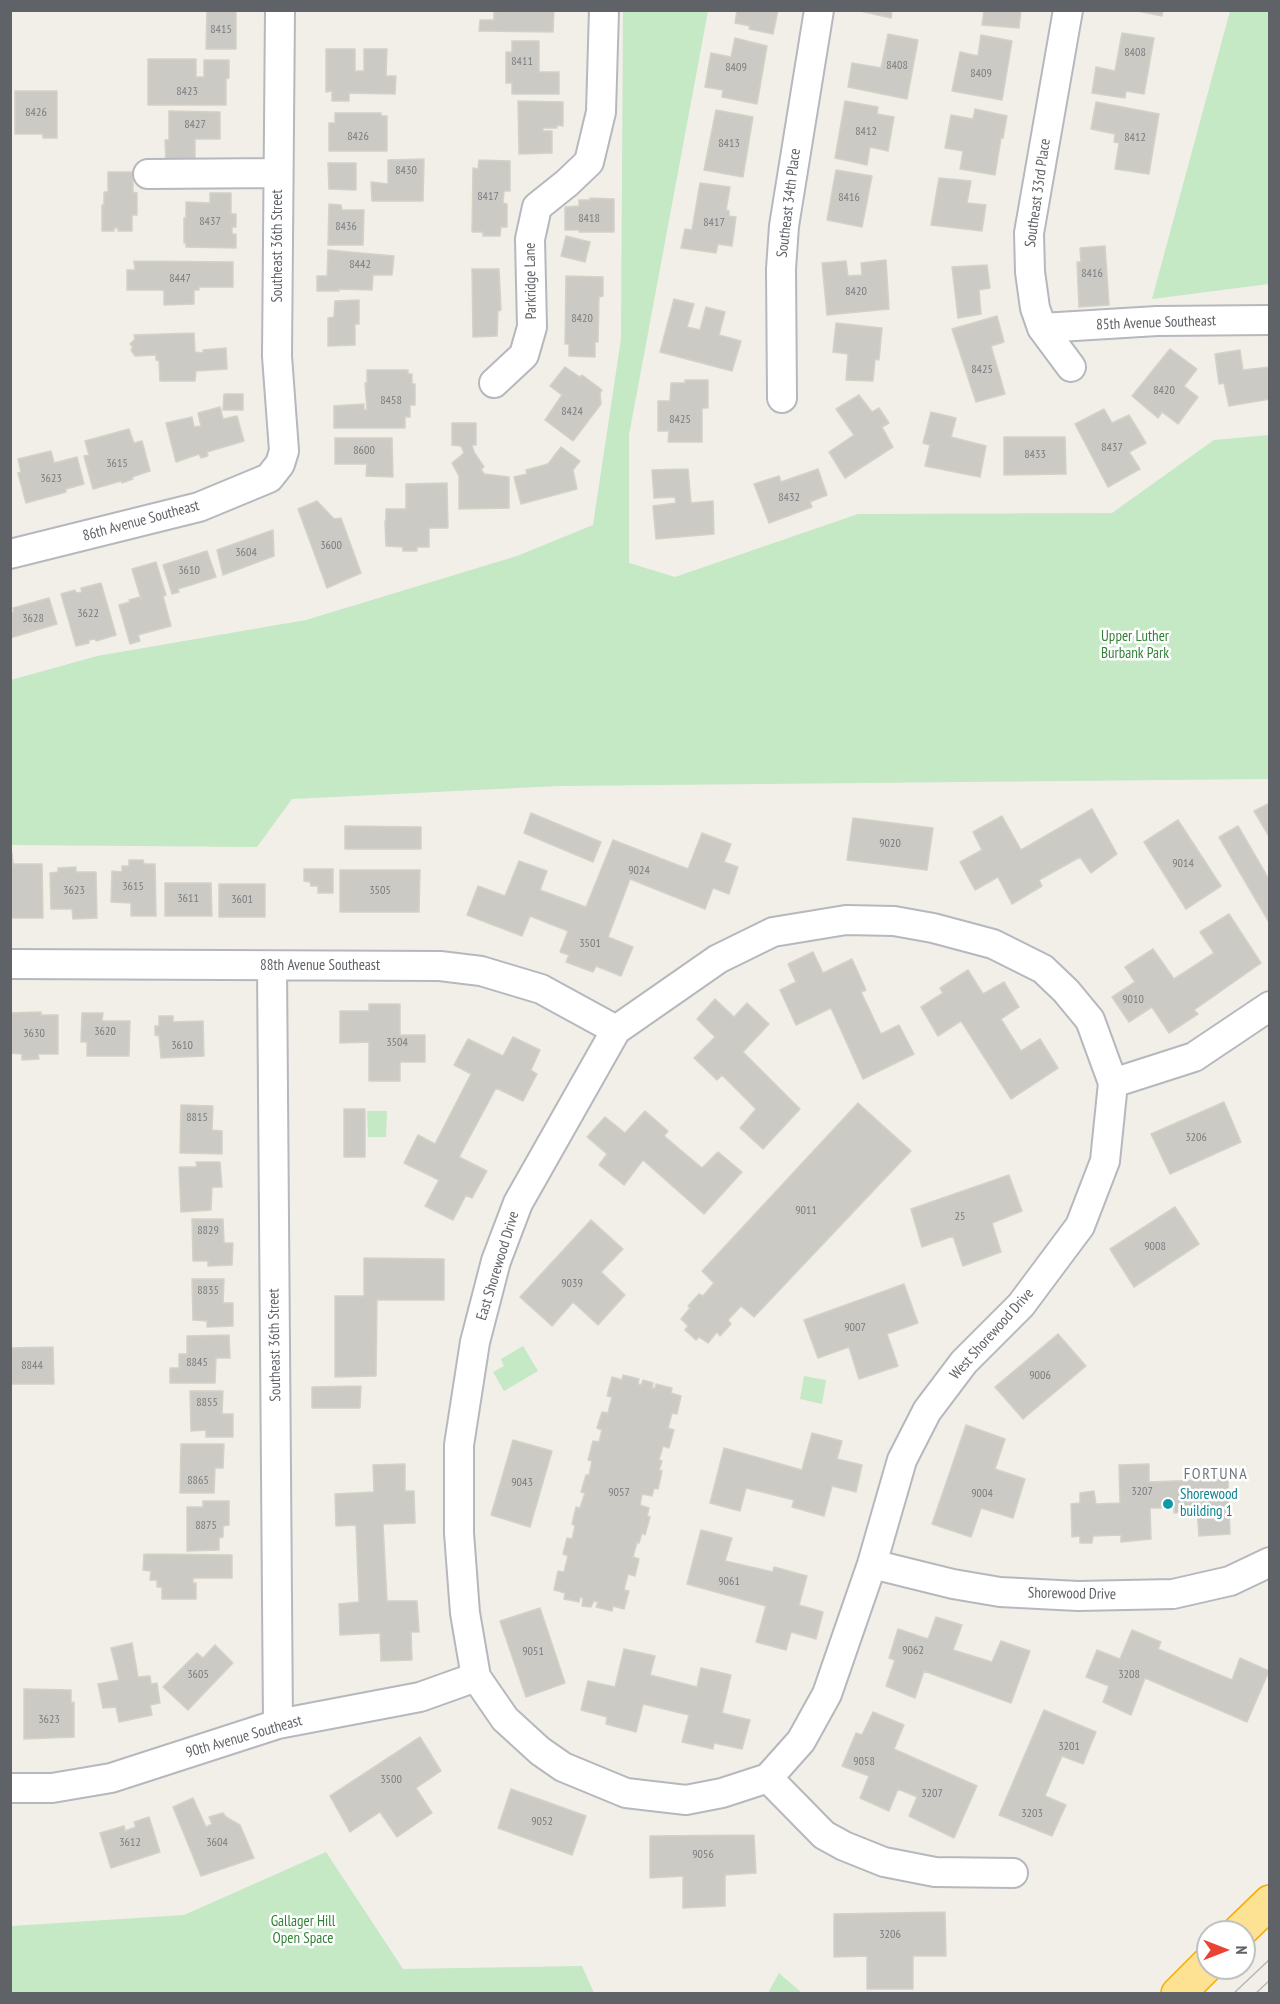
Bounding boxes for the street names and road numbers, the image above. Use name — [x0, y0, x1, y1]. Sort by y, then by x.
street label: Southeast 33rd Place — [1021, 138, 1055, 248]
street label: Southeast 34th Place — [773, 147, 805, 259]
street label: Southeast 36th Street — [269, 189, 287, 303]
street label: Parkridge Lane — [521, 242, 541, 320]
street label: 85th Avenue Southeast — [1096, 312, 1216, 334]
street label: 86th Avenue Southeast — [81, 497, 201, 545]
street label: 88th Avenue Southeast — [260, 957, 380, 975]
street label: East Shorewood Drive — [473, 1209, 523, 1323]
street label: West Shorewood Drive — [946, 1285, 1038, 1383]
street label: Southeast 36th Street — [265, 1288, 285, 1402]
street label: Shorewood Drive — [1028, 1584, 1116, 1604]
street label: 90th Avenue Southeast — [184, 1712, 304, 1762]

